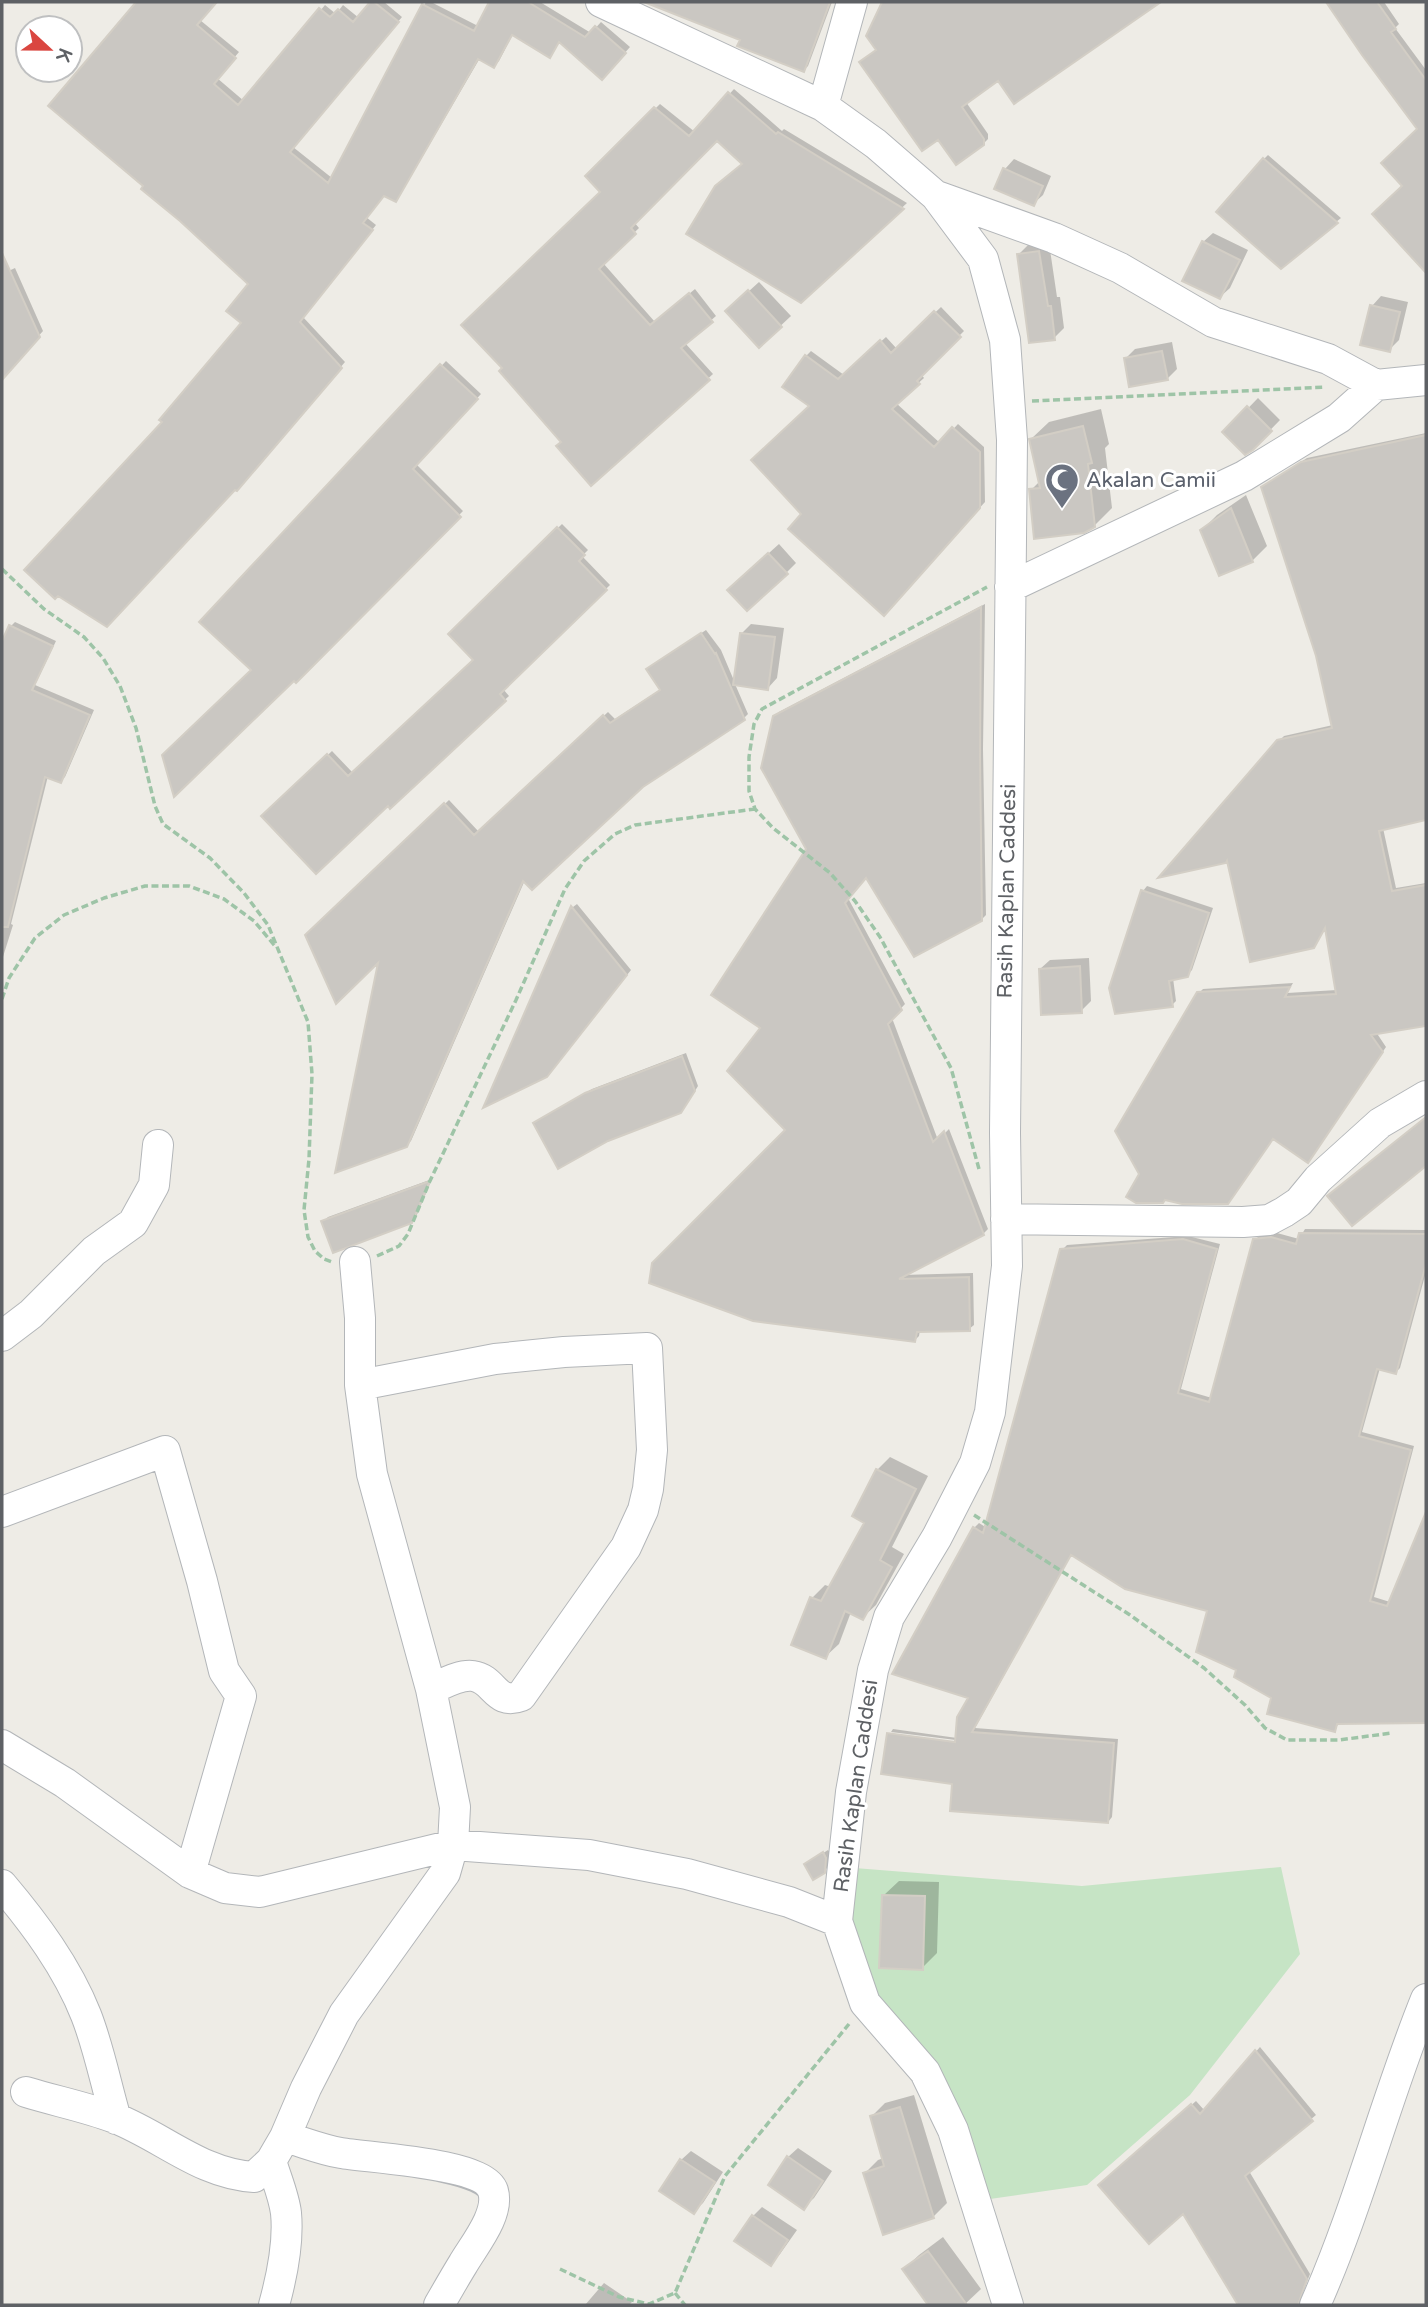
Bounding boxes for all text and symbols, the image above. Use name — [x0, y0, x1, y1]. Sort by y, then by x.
north arrow — [14, 14, 84, 84]
text: K — [51, 45, 76, 65]
mosque icon: Akalan Camii — [1043, 461, 1081, 510]
place label: Akalan Camii — [1086, 468, 1216, 493]
street label: Rasih Kaplan Caddesi — [993, 783, 1021, 999]
street label: Rasih Kaplan Caddesi — [829, 1678, 883, 1894]

